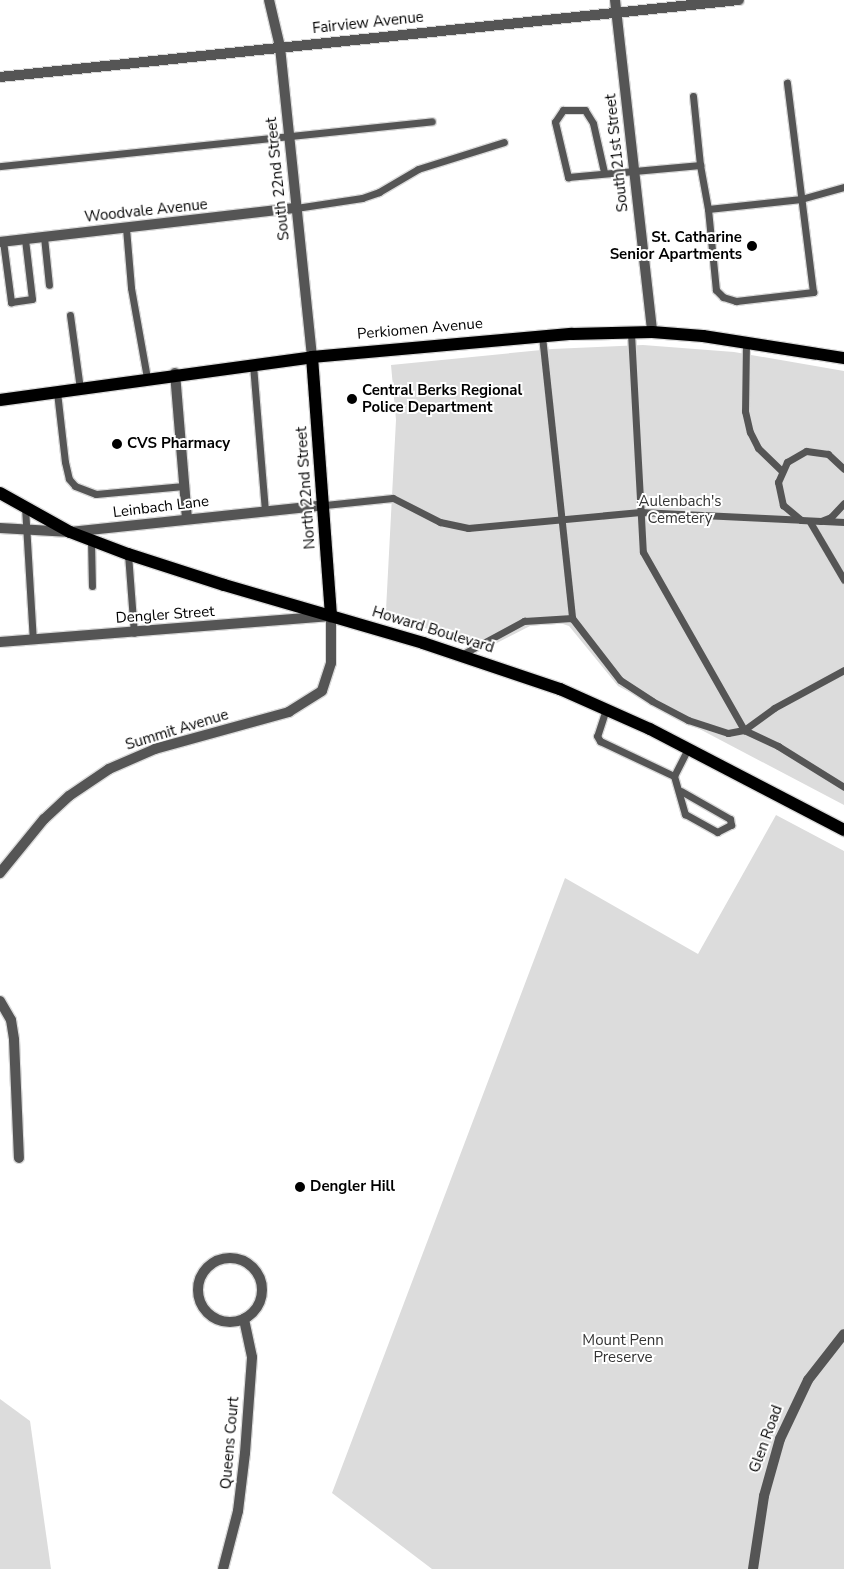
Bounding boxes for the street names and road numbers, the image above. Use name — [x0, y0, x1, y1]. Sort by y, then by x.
street label: Fairview Avenue — [311, 8, 425, 38]
street label: South 21st Street — [602, 93, 632, 213]
street label: South 22nd Street — [263, 117, 293, 241]
street label: Woodvale Avenue — [83, 196, 209, 226]
street label: Perkiomen Avenue — [356, 315, 484, 343]
street label: North 22nd Street — [293, 426, 319, 550]
street label: Leinbach Lane — [112, 492, 210, 522]
street label: Dengler Street — [115, 603, 215, 627]
street label: Howard Boulevard — [370, 603, 496, 657]
street label: Summit Avenue — [123, 706, 231, 754]
street label: Queens Court — [217, 1396, 243, 1490]
street label: Glen Road — [745, 1403, 787, 1475]

